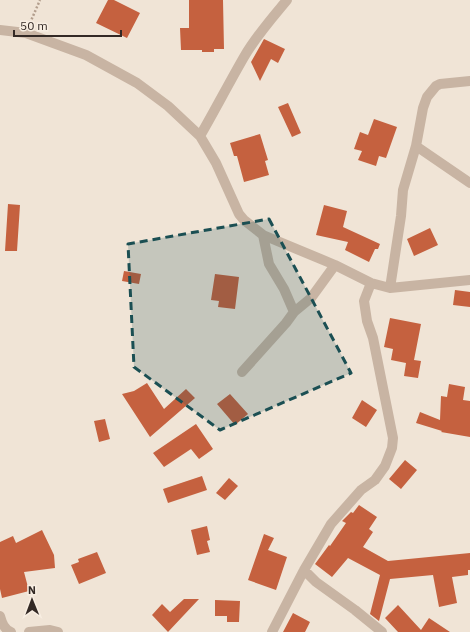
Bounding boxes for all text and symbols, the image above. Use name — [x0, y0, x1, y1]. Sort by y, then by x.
scale bar — [14, 12, 121, 38]
text: 50 m — [20, 18, 48, 33]
north arrow — [12, 580, 52, 620]
text: N — [28, 583, 36, 597]

